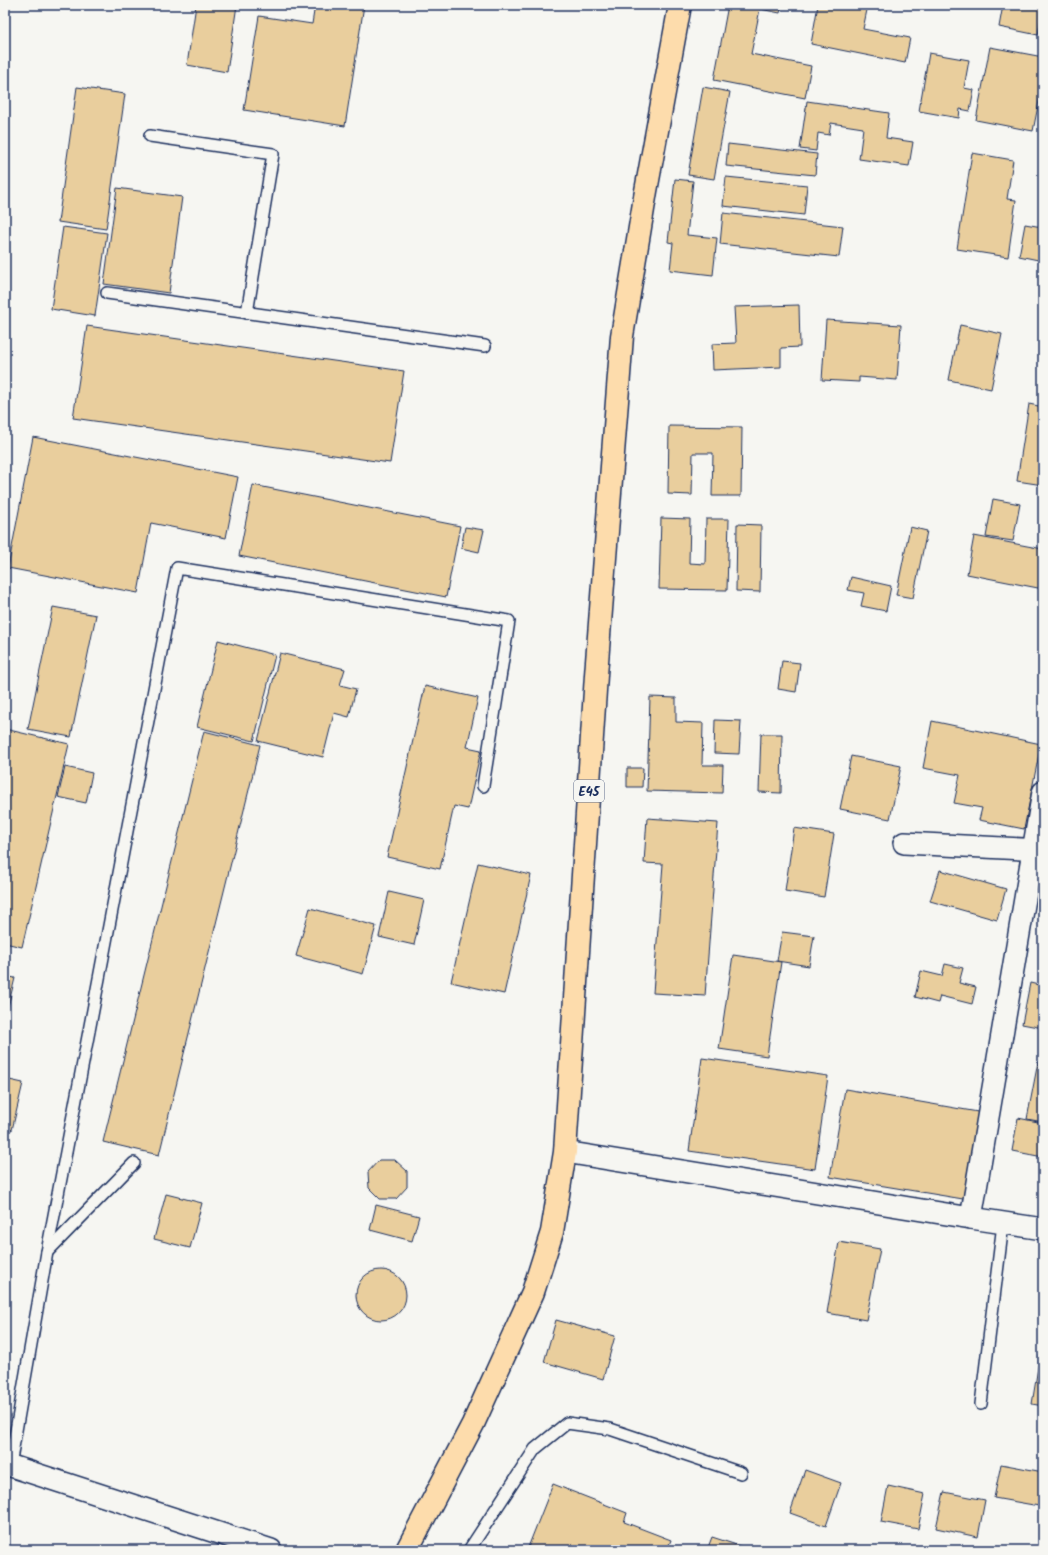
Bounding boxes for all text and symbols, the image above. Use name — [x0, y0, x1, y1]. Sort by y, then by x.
road number: E45 — [574, 780, 604, 802]

